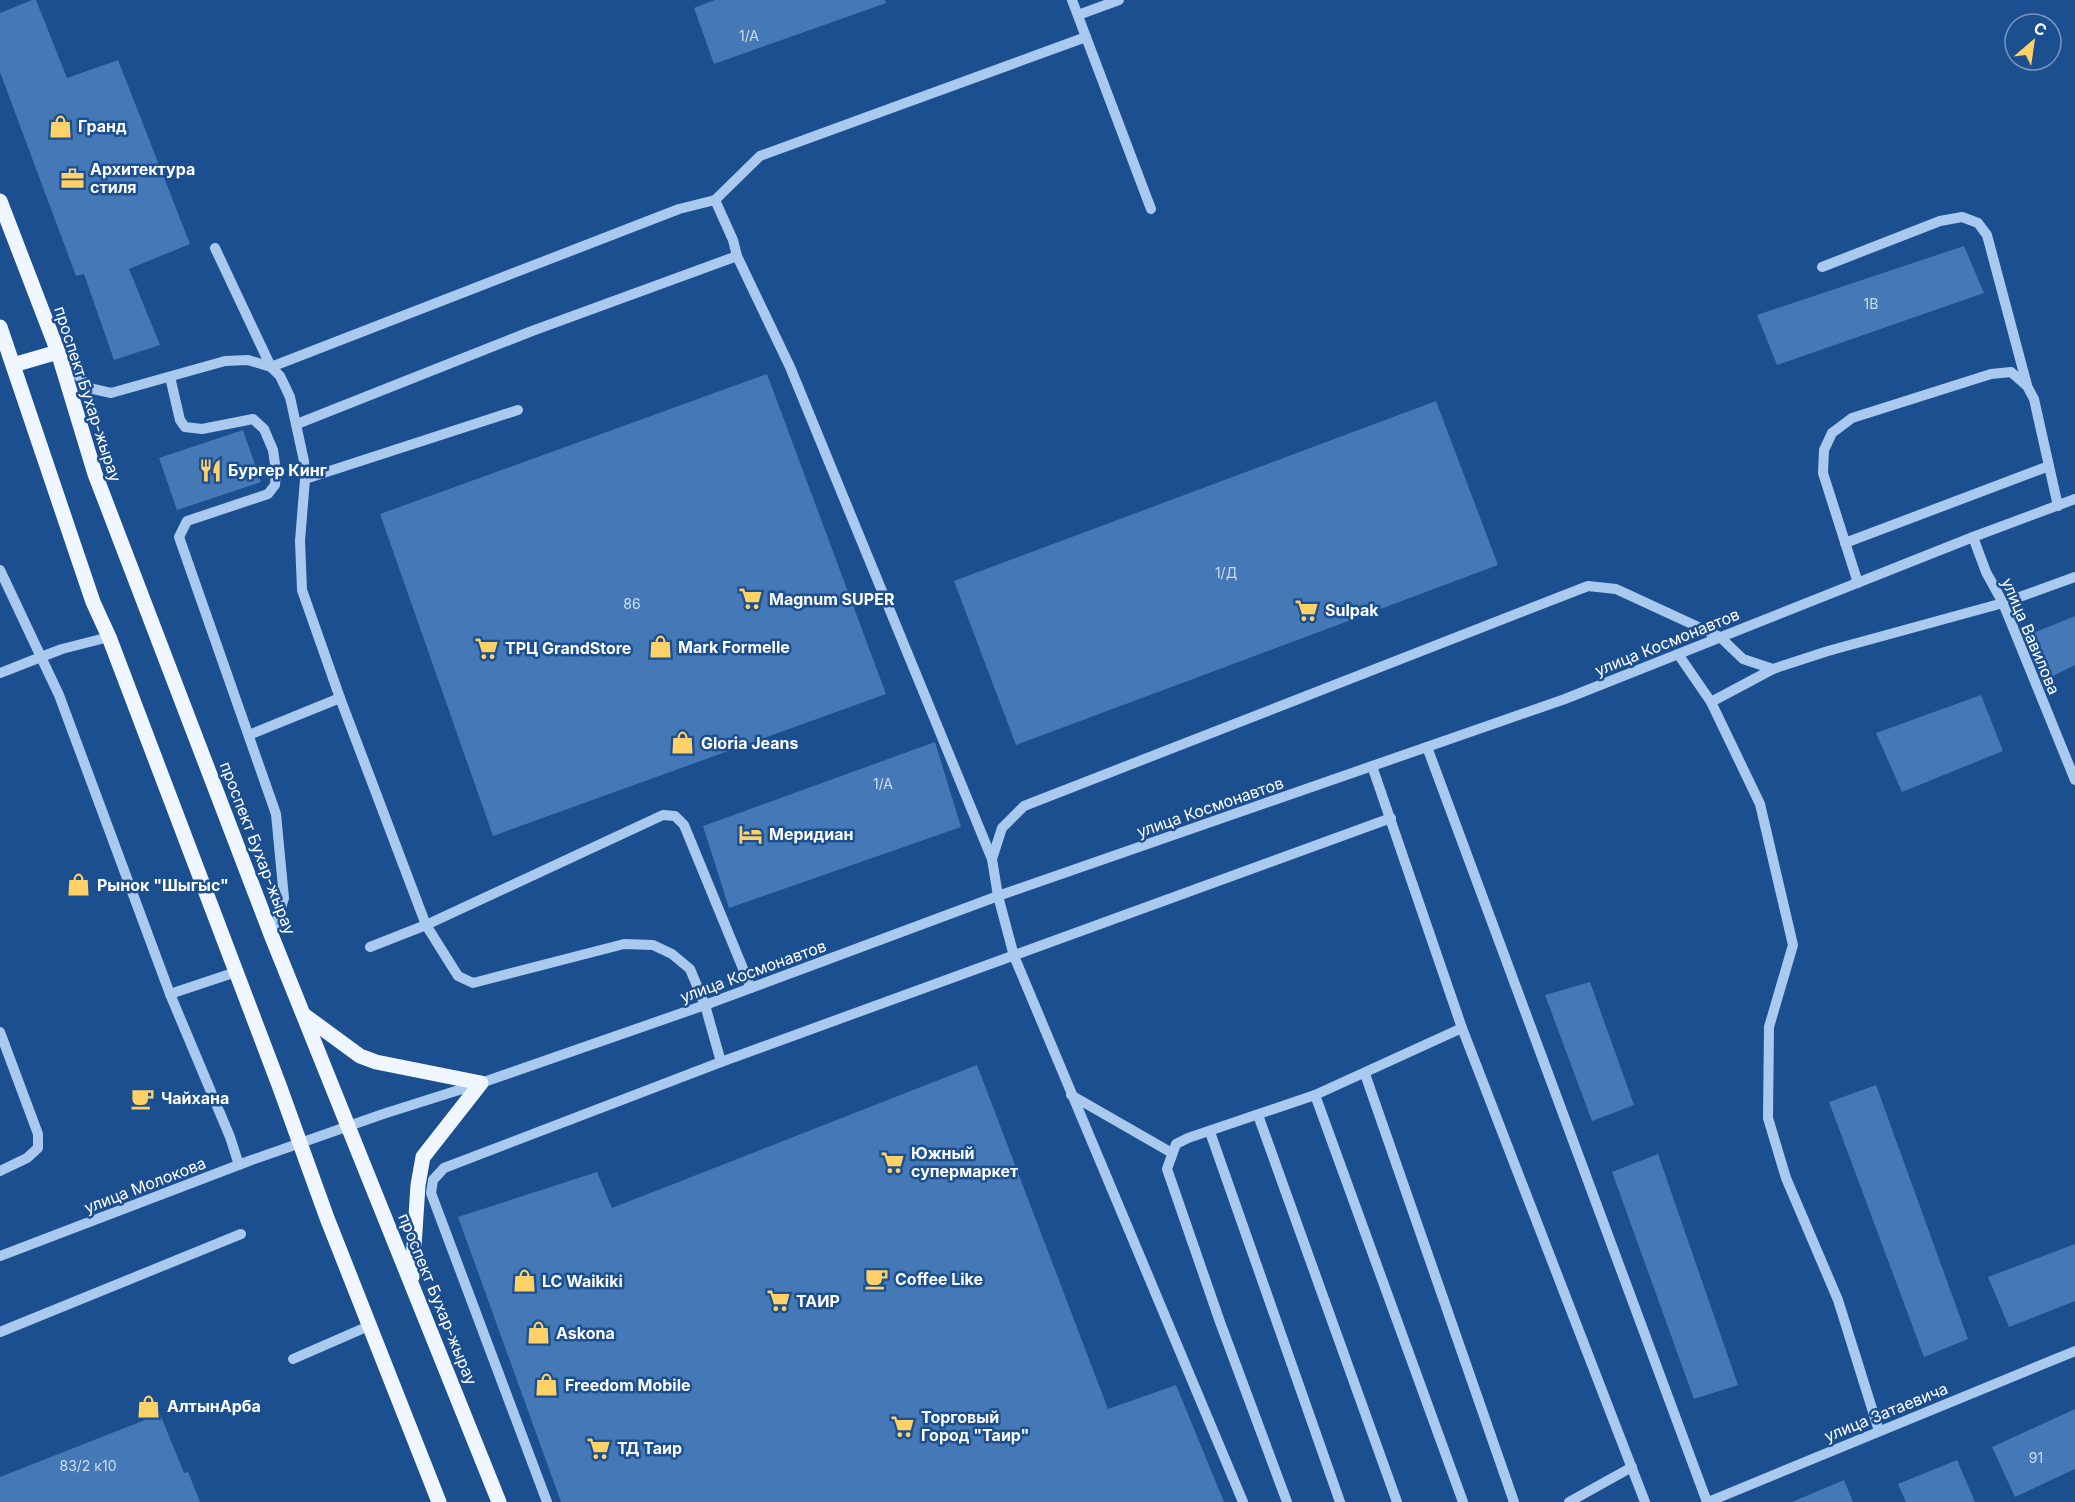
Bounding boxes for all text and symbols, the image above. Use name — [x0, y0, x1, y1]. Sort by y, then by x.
north arrow — [2003, 12, 2063, 72]
text: С — [2030, 17, 2050, 41]
house number: 1/А — [739, 27, 759, 44]
shop icon: Гранд — [47, 113, 73, 139]
place label: Гранд — [78, 116, 127, 136]
place label: Архитектура стиля — [90, 159, 195, 197]
office icon: Архитектура стиля — [59, 165, 85, 191]
house number: 1В — [1864, 295, 1878, 312]
street label: проспект Бухар-жырау — [50, 304, 126, 484]
restaurant icon: Бургер Кинг — [197, 457, 223, 483]
place label: Бургер Кинг — [228, 460, 327, 480]
house number: 1/Д — [1215, 564, 1237, 581]
street label: улица Вавилова — [1997, 575, 2065, 697]
supermarket icon: Magnum SUPER — [738, 586, 764, 612]
place label: Magnum SUPER — [769, 589, 895, 609]
house number: 86 — [623, 595, 641, 612]
supermarket icon: Sulpak — [1294, 597, 1320, 623]
place label: Sulpak — [1325, 600, 1379, 620]
street label: улица Космонавтов — [1592, 604, 1742, 680]
shop icon: Mark Formelle — [647, 634, 673, 660]
supermarket icon: ТРЦ GrandStore — [474, 635, 500, 661]
place label: Mark Formelle — [678, 637, 790, 657]
place label: ТРЦ GrandStore — [505, 638, 631, 658]
shop icon: Gloria Jeans — [670, 730, 696, 756]
place label: Gloria Jeans — [701, 733, 798, 753]
street label: проспект Бухар-жырау — [216, 759, 300, 937]
street label: улица Космонавтов — [1134, 772, 1286, 842]
house number: 1/А — [873, 775, 893, 792]
hotel icon: Меридиан — [738, 821, 764, 847]
place label: Меридиан — [769, 824, 853, 844]
shop icon: Рынок "Шыгыс" — [66, 872, 92, 898]
place label: Рынок "Шыгыс" — [97, 875, 229, 895]
street label: улица Космонавтов — [677, 935, 829, 1007]
cafe icon: Чайхана — [130, 1085, 156, 1111]
place label: Чайхана — [161, 1088, 229, 1108]
place label: Южный супермаркет — [911, 1143, 1018, 1181]
supermarket icon: Южный супермаркет — [880, 1149, 906, 1175]
street label: улица Молокова — [81, 1153, 209, 1217]
street label: проспект Бухар-жырау — [394, 1210, 482, 1388]
cafe icon: Coffee Like — [864, 1266, 890, 1292]
shop icon: LC Waikiki — [511, 1268, 537, 1294]
place label: Coffee Like — [895, 1269, 983, 1289]
place label: LC Waikiki — [542, 1271, 623, 1291]
supermarket icon: ТАИР — [765, 1288, 791, 1314]
place label: ТАИР — [796, 1291, 840, 1311]
shop icon: Askona — [525, 1320, 551, 1346]
place label: Askona — [556, 1323, 615, 1343]
shop icon: Freedom Mobile — [534, 1372, 560, 1398]
place label: Freedom Mobile — [565, 1375, 691, 1395]
street label: улица Затаевича — [1821, 1378, 1951, 1446]
shop icon: АлтынАрба — [136, 1393, 162, 1419]
place label: АлтынАрба — [167, 1396, 261, 1416]
place label: Торговый Город "Таир" — [921, 1407, 1029, 1445]
supermarket icon: Торговый Город "Таир" — [890, 1413, 916, 1439]
supermarket icon: ТД Таир — [586, 1435, 612, 1461]
place label: ТД Таир — [617, 1438, 682, 1458]
house number: 91 — [2029, 1449, 2043, 1466]
house number: 83/2 к10 — [60, 1457, 116, 1474]

